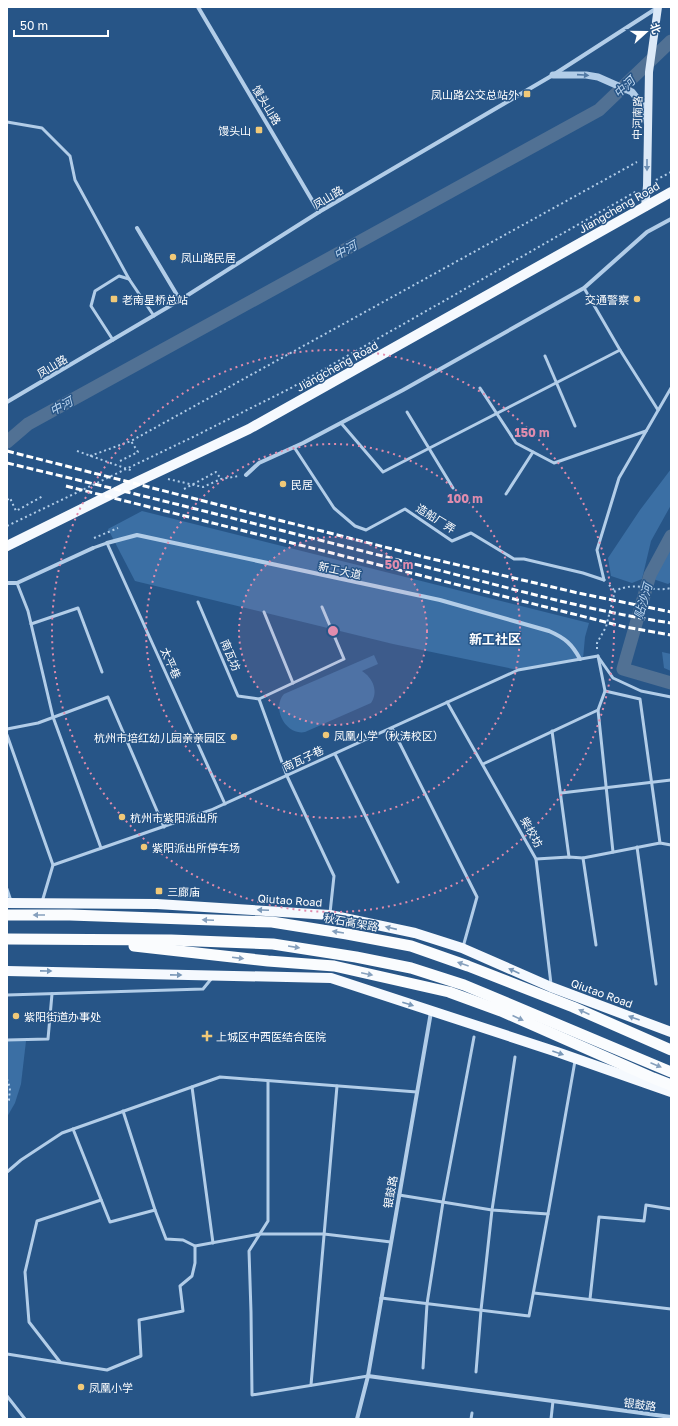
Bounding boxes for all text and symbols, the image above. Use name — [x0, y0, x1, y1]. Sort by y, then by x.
scale bar — [14, 12, 108, 38]
north arrow — [626, 12, 666, 52]
text: 50 m — [20, 18, 48, 33]
text: 北 — [648, 21, 664, 36]
one-way arrow — [577, 72, 589, 79]
water label: 中河 — [610, 72, 639, 101]
street label: 馒头山路 — [250, 83, 284, 127]
place label: 凤山路公交总站外 — [431, 88, 519, 101]
marker: 凤山路公交总站外 — [522, 89, 532, 99]
street label: 中河南路 — [630, 96, 644, 140]
place label: 馒头山 — [218, 124, 251, 137]
marker: 馒头山 — [254, 125, 264, 135]
one-way arrow — [644, 159, 650, 172]
street label: Jiangcheng Road — [576, 179, 662, 235]
street label: 凤山路 — [311, 183, 345, 211]
water label: 中河 — [331, 237, 361, 262]
place label: 凤山路民居 — [181, 251, 236, 264]
marker: 凤山路民居 — [168, 252, 178, 262]
place label: 老南星桥总站 — [122, 293, 188, 306]
place label: 交通警察 — [585, 293, 629, 306]
marker: 老南星桥总站 — [109, 294, 119, 304]
marker: 交通警察 — [632, 294, 642, 304]
street label: Jiangcheng Road — [294, 338, 380, 394]
street label: 凤山路 — [35, 352, 69, 380]
water label: 中河 — [47, 393, 77, 418]
text: 150 m — [515, 425, 549, 440]
place label: 民居 — [291, 478, 313, 491]
marker: 民居 — [278, 479, 288, 489]
text: 100 m — [447, 491, 483, 506]
street label: 造船厂弄 — [414, 501, 458, 535]
text: 50 m — [385, 557, 413, 572]
street label: 新工大道 — [317, 559, 363, 581]
water label: 贴沙河 — [631, 580, 656, 620]
centre of rings — [326, 624, 340, 638]
district label: 新工社区 — [469, 631, 521, 647]
street label: 南瓦坊 — [219, 637, 243, 673]
street label: 太平巷 — [158, 645, 184, 681]
place label: 凤凰小学（秋涛校区） — [334, 729, 444, 742]
marker: 凤凰小学（秋涛校区） — [321, 730, 331, 740]
place label: 杭州市培红幼儿园亲亲园区 — [94, 731, 226, 744]
marker: 杭州市培红幼儿园亲亲园区 — [229, 732, 239, 742]
street label: 南瓦子巷 — [280, 743, 326, 773]
place label: 杭州市紫阳派出所 — [130, 811, 218, 824]
marker: 杭州市紫阳派出所 — [117, 812, 127, 822]
street label: 柴校坊 — [518, 814, 546, 850]
place label: 紫阳派出所停车场 — [152, 841, 240, 854]
marker: 紫阳派出所停车场 — [139, 842, 149, 852]
place label: 三廊庙 — [167, 885, 200, 898]
marker: 三廊庙 — [154, 886, 164, 896]
street label: Qiutao Road — [257, 891, 323, 909]
one-way arrow — [256, 907, 269, 913]
street label: 秋石高架路 — [323, 911, 379, 933]
one-way arrow — [32, 912, 45, 918]
one-way arrow — [202, 916, 214, 923]
one-way arrow — [385, 924, 398, 930]
one-way arrow — [332, 929, 344, 935]
one-way arrow — [288, 944, 301, 950]
one-way arrow — [232, 955, 244, 961]
one-way arrow — [457, 961, 469, 967]
one-way arrow — [40, 968, 52, 975]
one-way arrow — [508, 968, 519, 974]
one-way arrow — [170, 971, 182, 978]
one-way arrow — [361, 971, 373, 977]
street label: Qiutao Road — [569, 976, 635, 1010]
one-way arrow — [402, 1001, 414, 1007]
one-way arrow — [579, 1009, 590, 1015]
place label: 紫阳街道办事处 — [24, 1010, 101, 1023]
marker: 紫阳街道办事处 — [11, 1011, 21, 1021]
one-way arrow — [513, 1015, 524, 1021]
one-way arrow — [628, 1015, 640, 1021]
marker: 上城区中西医结合医院 — [201, 1030, 213, 1042]
place label: 上城区中西医结合医院 — [216, 1030, 326, 1043]
one-way arrow — [552, 1050, 564, 1056]
one-way arrow — [650, 1063, 662, 1069]
street label: 银鼓路 — [381, 1175, 399, 1209]
place label: 凤凰小学 — [89, 1381, 133, 1394]
marker: 凤凰小学 — [76, 1382, 86, 1392]
street label: 银鼓路 — [623, 1395, 657, 1413]

